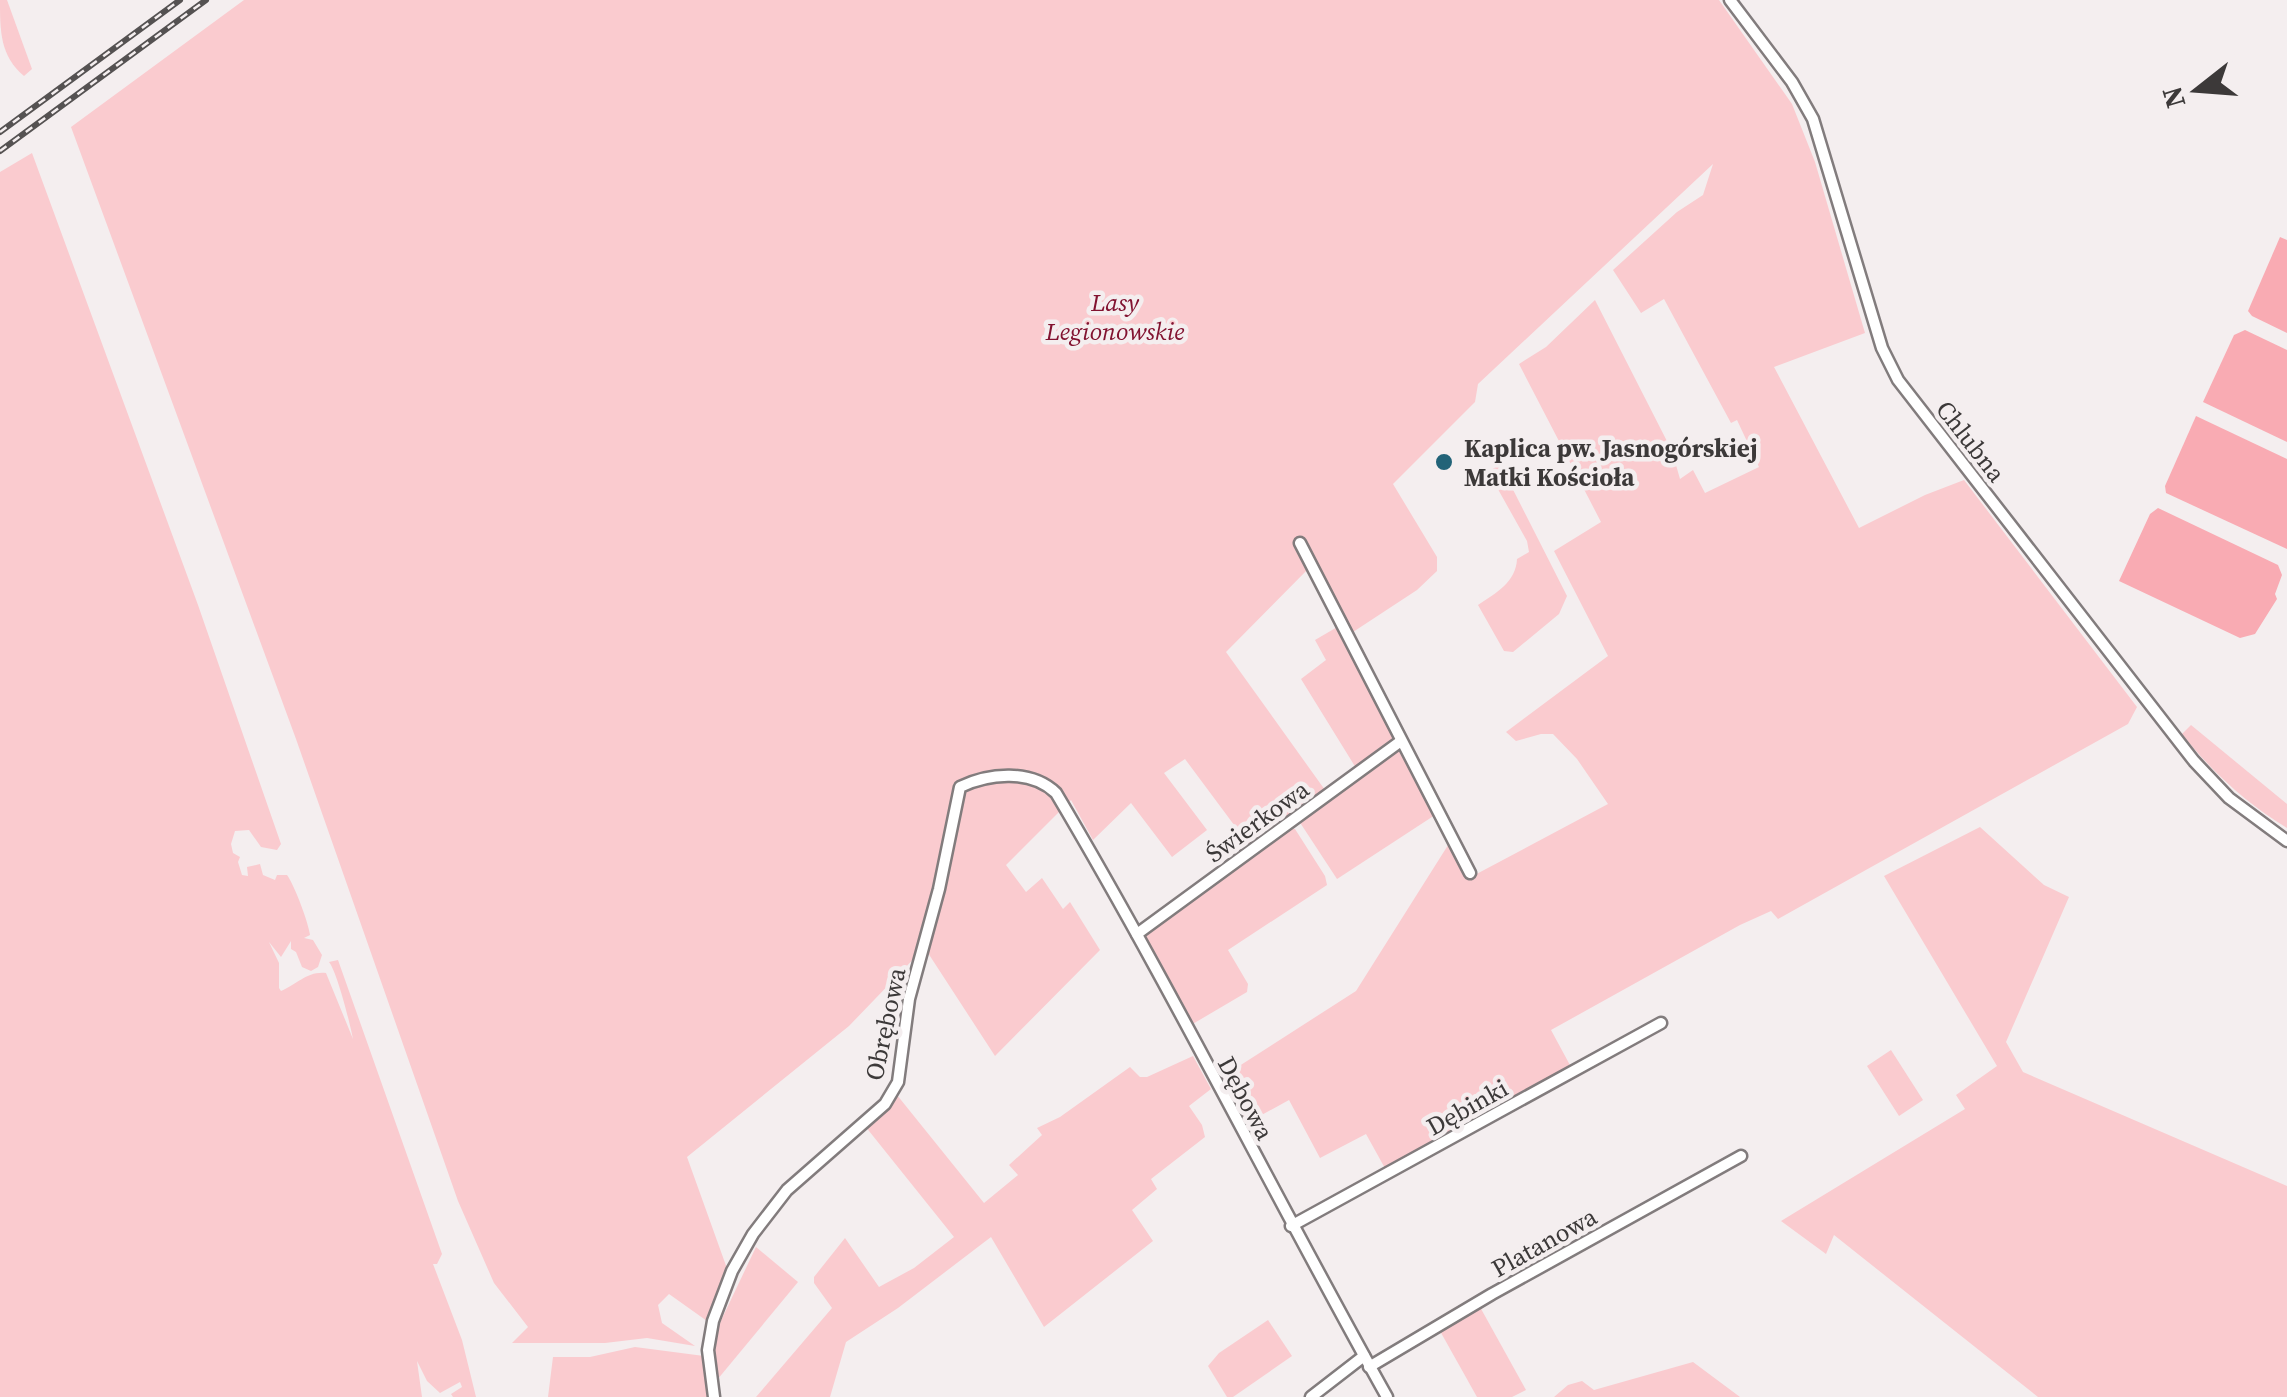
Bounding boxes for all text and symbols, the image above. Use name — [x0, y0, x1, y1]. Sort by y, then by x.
north arrow — [2147, 40, 2247, 140]
text: N — [2152, 82, 2194, 113]
park label: Lasy Legionowskie — [1045, 285, 1184, 348]
street label: Chlubna — [1928, 393, 2014, 489]
place label: Kaplica pw. Jasnogórskiej Matki Kościoła — [1464, 431, 1758, 494]
marker: Kaplica pw. Jasnogórskiej Matki Kościoła — [1433, 451, 1455, 473]
street label: Świerkowa — [1198, 772, 1316, 870]
street label: Obrębowa — [856, 964, 914, 1084]
street label: Dębowa — [1210, 1050, 1282, 1146]
street label: Dębinki — [1420, 1071, 1514, 1143]
street label: Platanowa — [1485, 1199, 1603, 1285]

